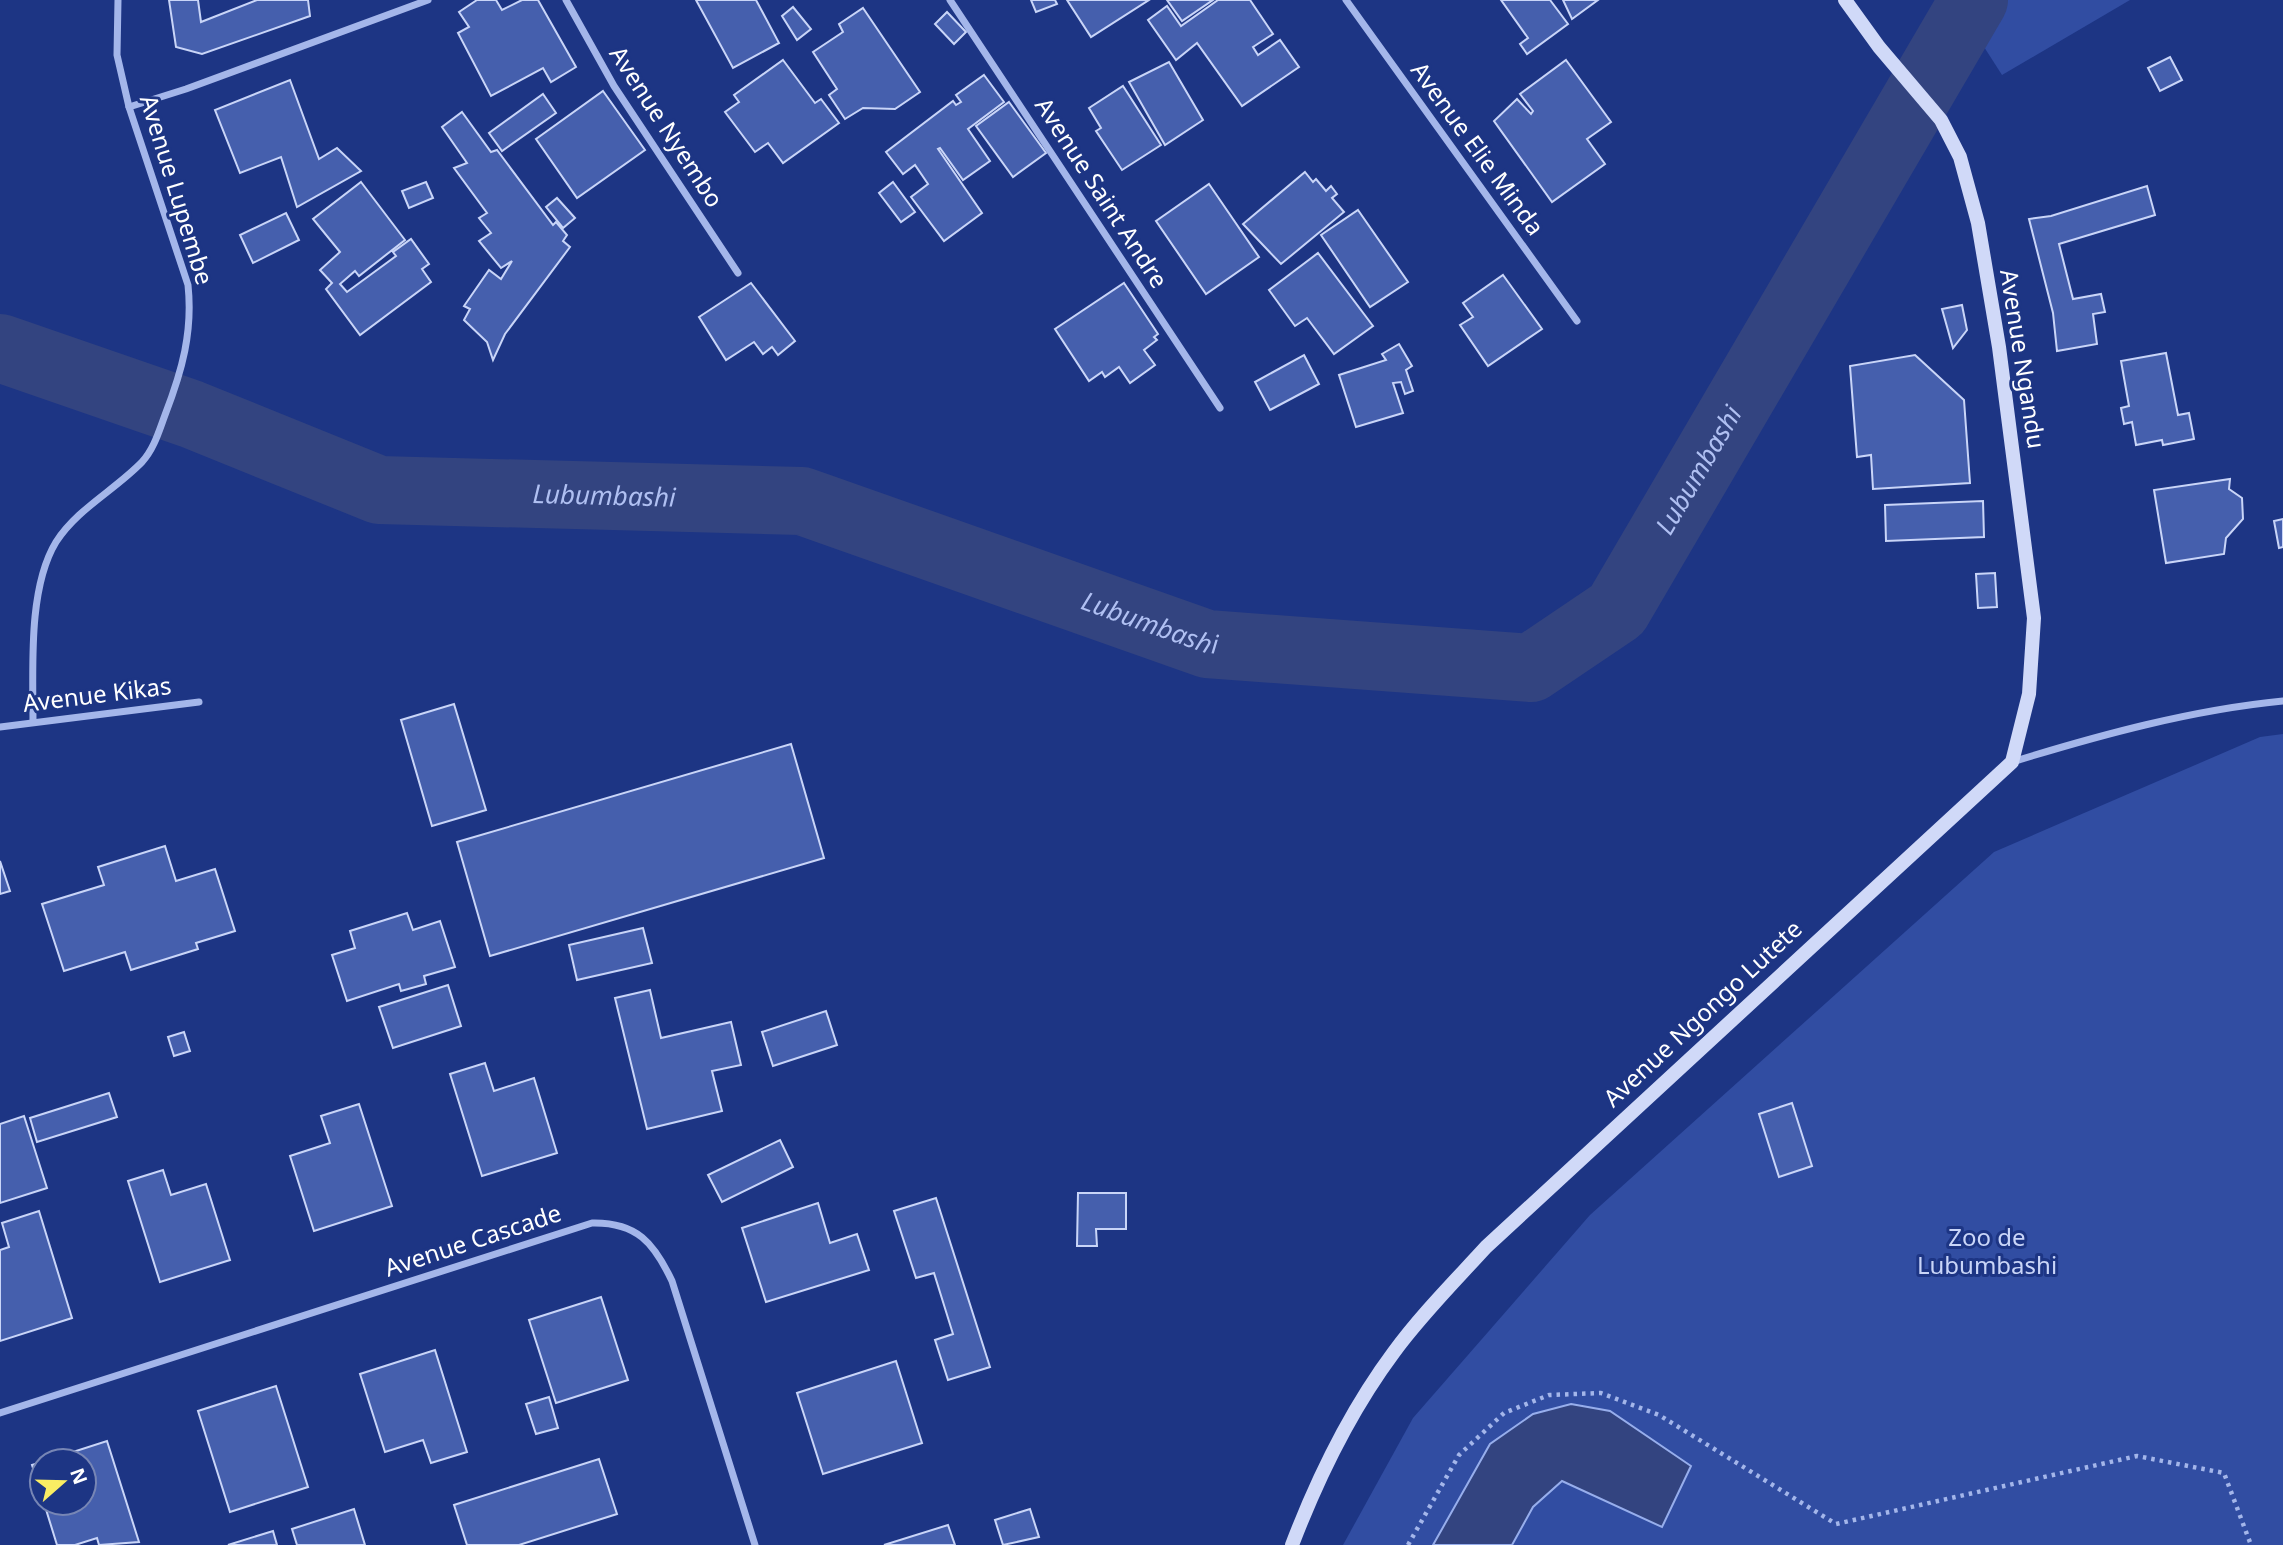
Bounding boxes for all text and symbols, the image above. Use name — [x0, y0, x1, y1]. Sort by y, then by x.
street label: Avenue Nyembo — [603, 39, 732, 213]
street label: Avenue Elie Minda — [1404, 55, 1552, 242]
street label: Avenue Lupembe — [133, 91, 222, 289]
street label: Avenue Saint Andre — [1028, 91, 1176, 294]
street label: Avenue Ngandu — [1993, 267, 2054, 451]
water label: Lubumbashi — [1646, 398, 1750, 541]
water label: Lubumbashi — [532, 475, 677, 515]
water label: Lubumbashi — [1077, 582, 1221, 662]
street label: Avenue Kikas — [21, 668, 173, 719]
street label: Avenue Ngongo Lutete — [1596, 912, 1808, 1114]
street label: Avenue Cascade — [380, 1195, 565, 1284]
park label: Zoo de Lubumbashi — [1917, 1220, 2057, 1281]
north arrow — [28, 1447, 98, 1517]
text: N — [64, 1464, 94, 1488]

